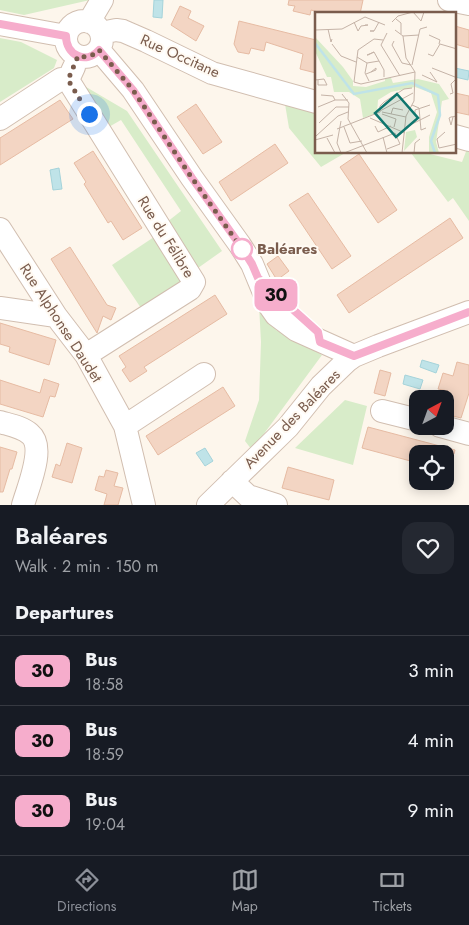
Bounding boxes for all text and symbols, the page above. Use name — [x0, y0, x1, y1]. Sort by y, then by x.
inset map — [315, 12, 456, 154]
street label: Rue Occitane — [137, 29, 224, 83]
your location — [77, 102, 102, 127]
street label: Rue du Félibre — [132, 192, 200, 282]
marker: Baléares — [231, 238, 253, 260]
place label: Baléares — [257, 238, 317, 260]
street label: Rue Alphonse Daudet — [14, 259, 108, 387]
line badge: 30 — [254, 279, 298, 311]
text: 30 — [264, 282, 288, 308]
street label: Avenue des Baléares — [239, 364, 345, 474]
north arrow — [409, 390, 454, 435]
map controls — [409, 390, 454, 490]
button: locate — [409, 445, 454, 490]
text: Baléares — [15, 518, 108, 553]
button: heart — [402, 522, 454, 574]
text: Walk · 2 min · 150 m — [15, 555, 159, 578]
text: Departures — [15, 599, 114, 626]
text: Bus — [85, 646, 117, 673]
text: 3 min — [408, 657, 454, 684]
text: 30 — [31, 658, 54, 684]
text: 18:58 — [85, 673, 124, 696]
text: Bus — [85, 716, 117, 743]
text: 4 min — [407, 727, 454, 754]
text: 30 — [31, 728, 54, 754]
text: 18:59 — [85, 743, 124, 766]
text: Bus — [85, 786, 117, 813]
text: 9 min — [408, 797, 454, 824]
text: 30 — [31, 798, 54, 824]
text: 19:04 — [85, 813, 125, 836]
tab: Directions — [57, 866, 116, 916]
tab: Map — [231, 866, 259, 916]
tab: Tickets — [373, 866, 412, 916]

